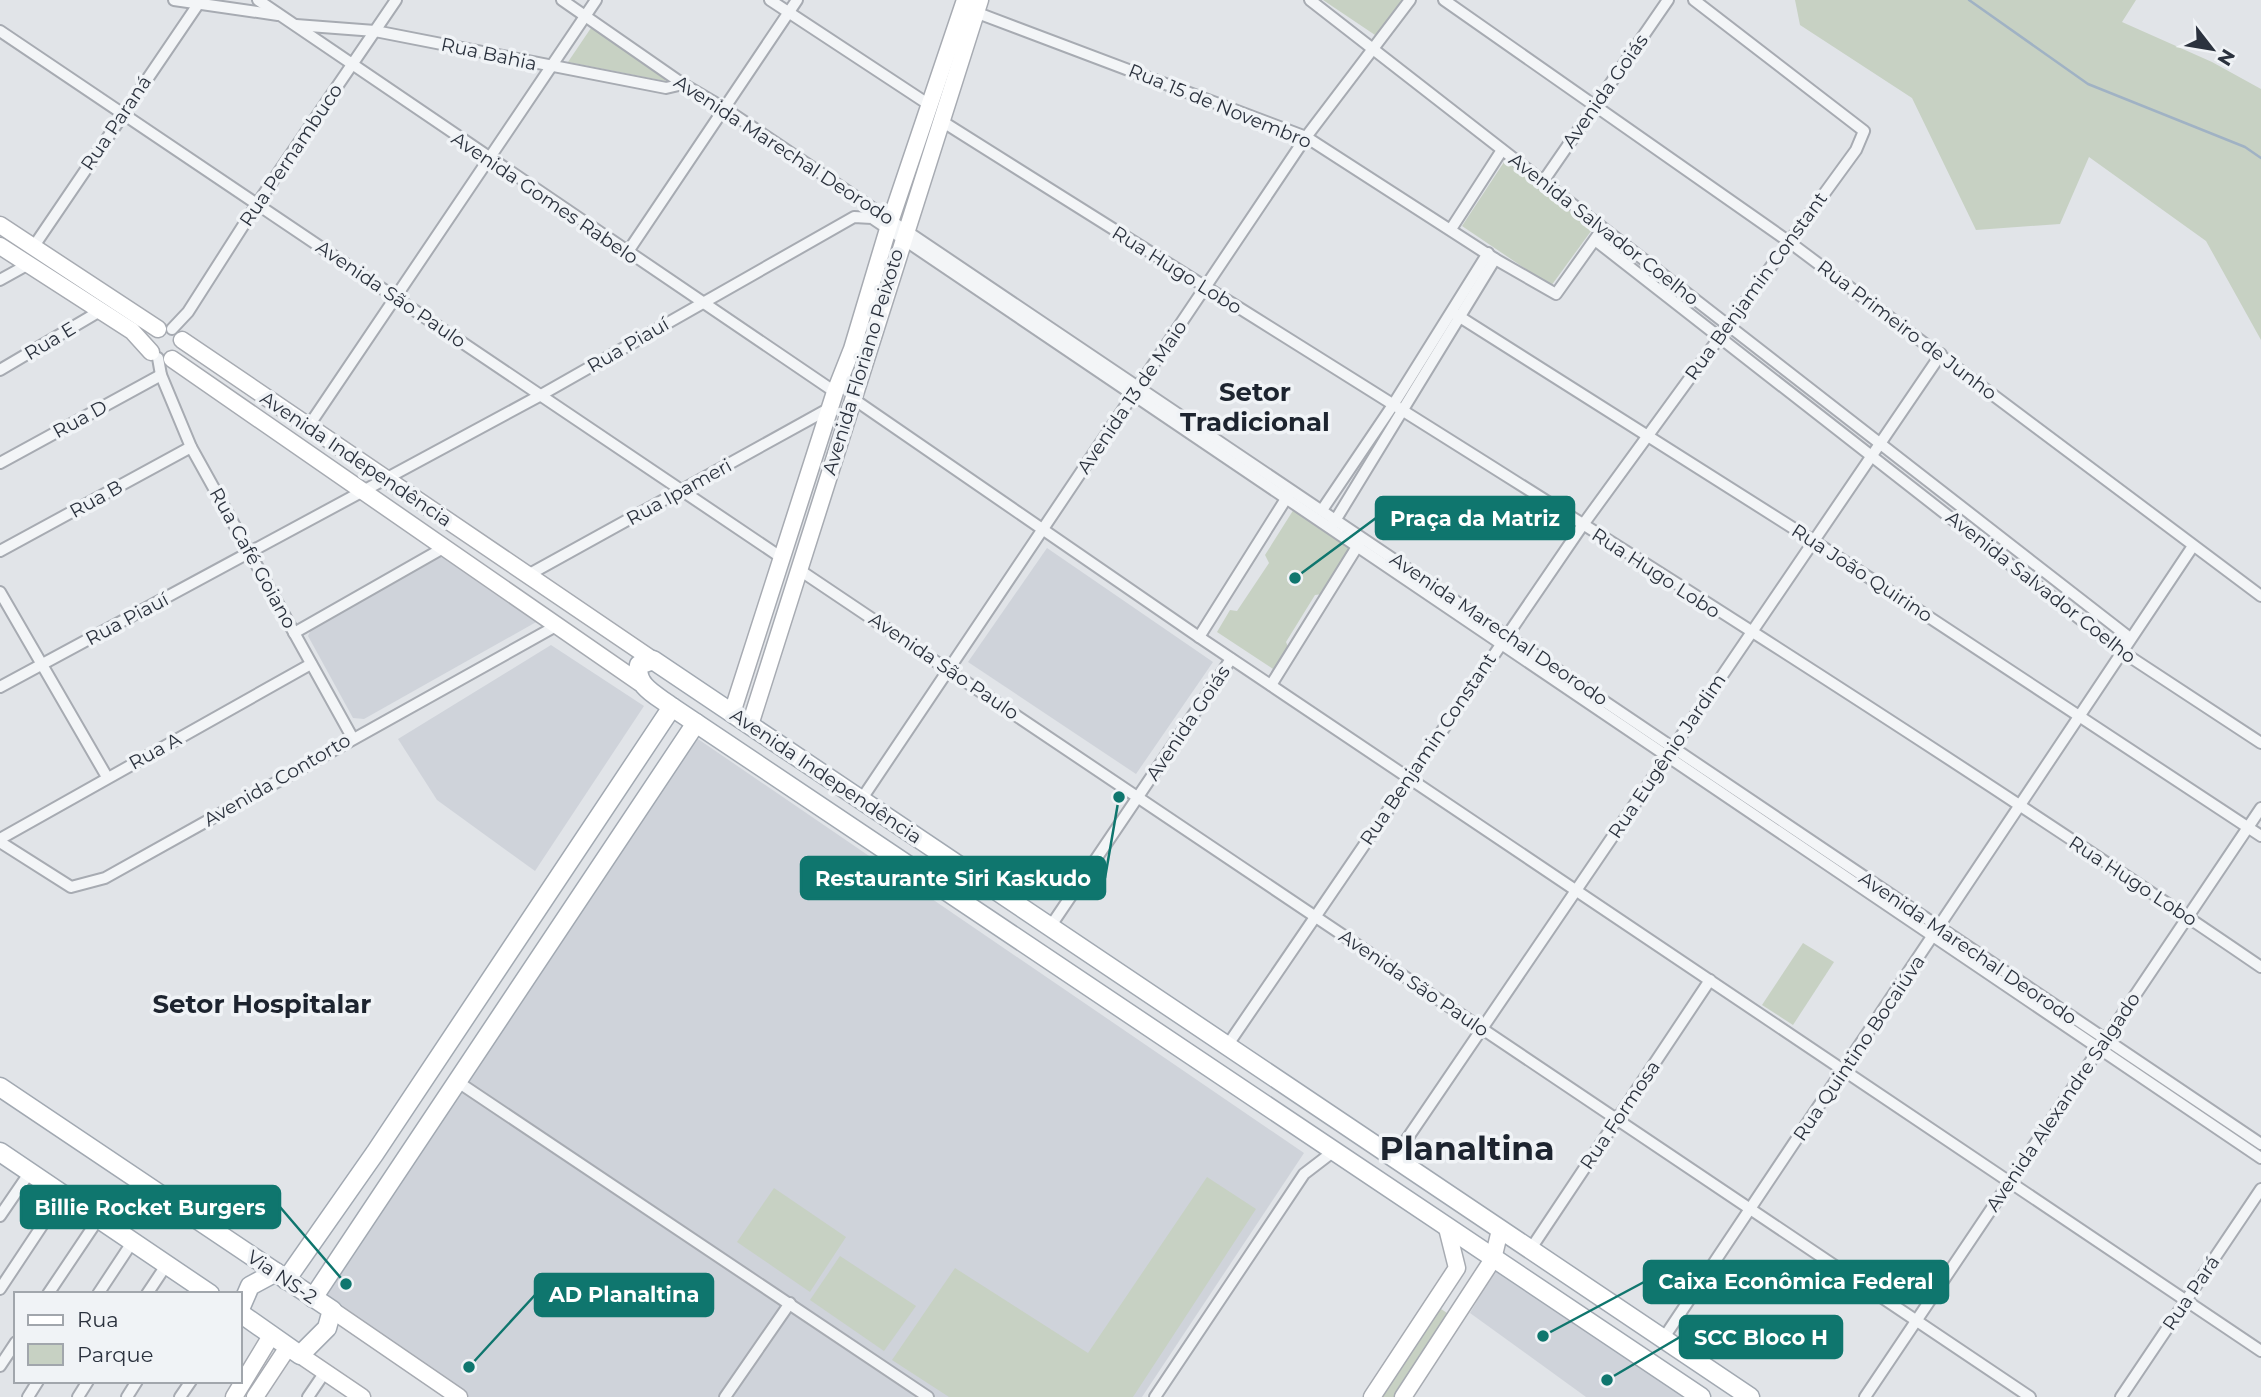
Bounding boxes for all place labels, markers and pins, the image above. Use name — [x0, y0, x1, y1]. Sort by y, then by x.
callout: Praça da Matriz — [1376, 497, 1574, 539]
callout: Restaurante Siri Kaskudo — [801, 857, 1105, 899]
callout: Billie Rocket Burgers — [21, 1186, 280, 1228]
callout: Caixa Econômica Federal — [1644, 1261, 1948, 1303]
callout: AD Planaltina — [535, 1274, 713, 1316]
callout: SCC Bloco H — [1680, 1316, 1842, 1358]

